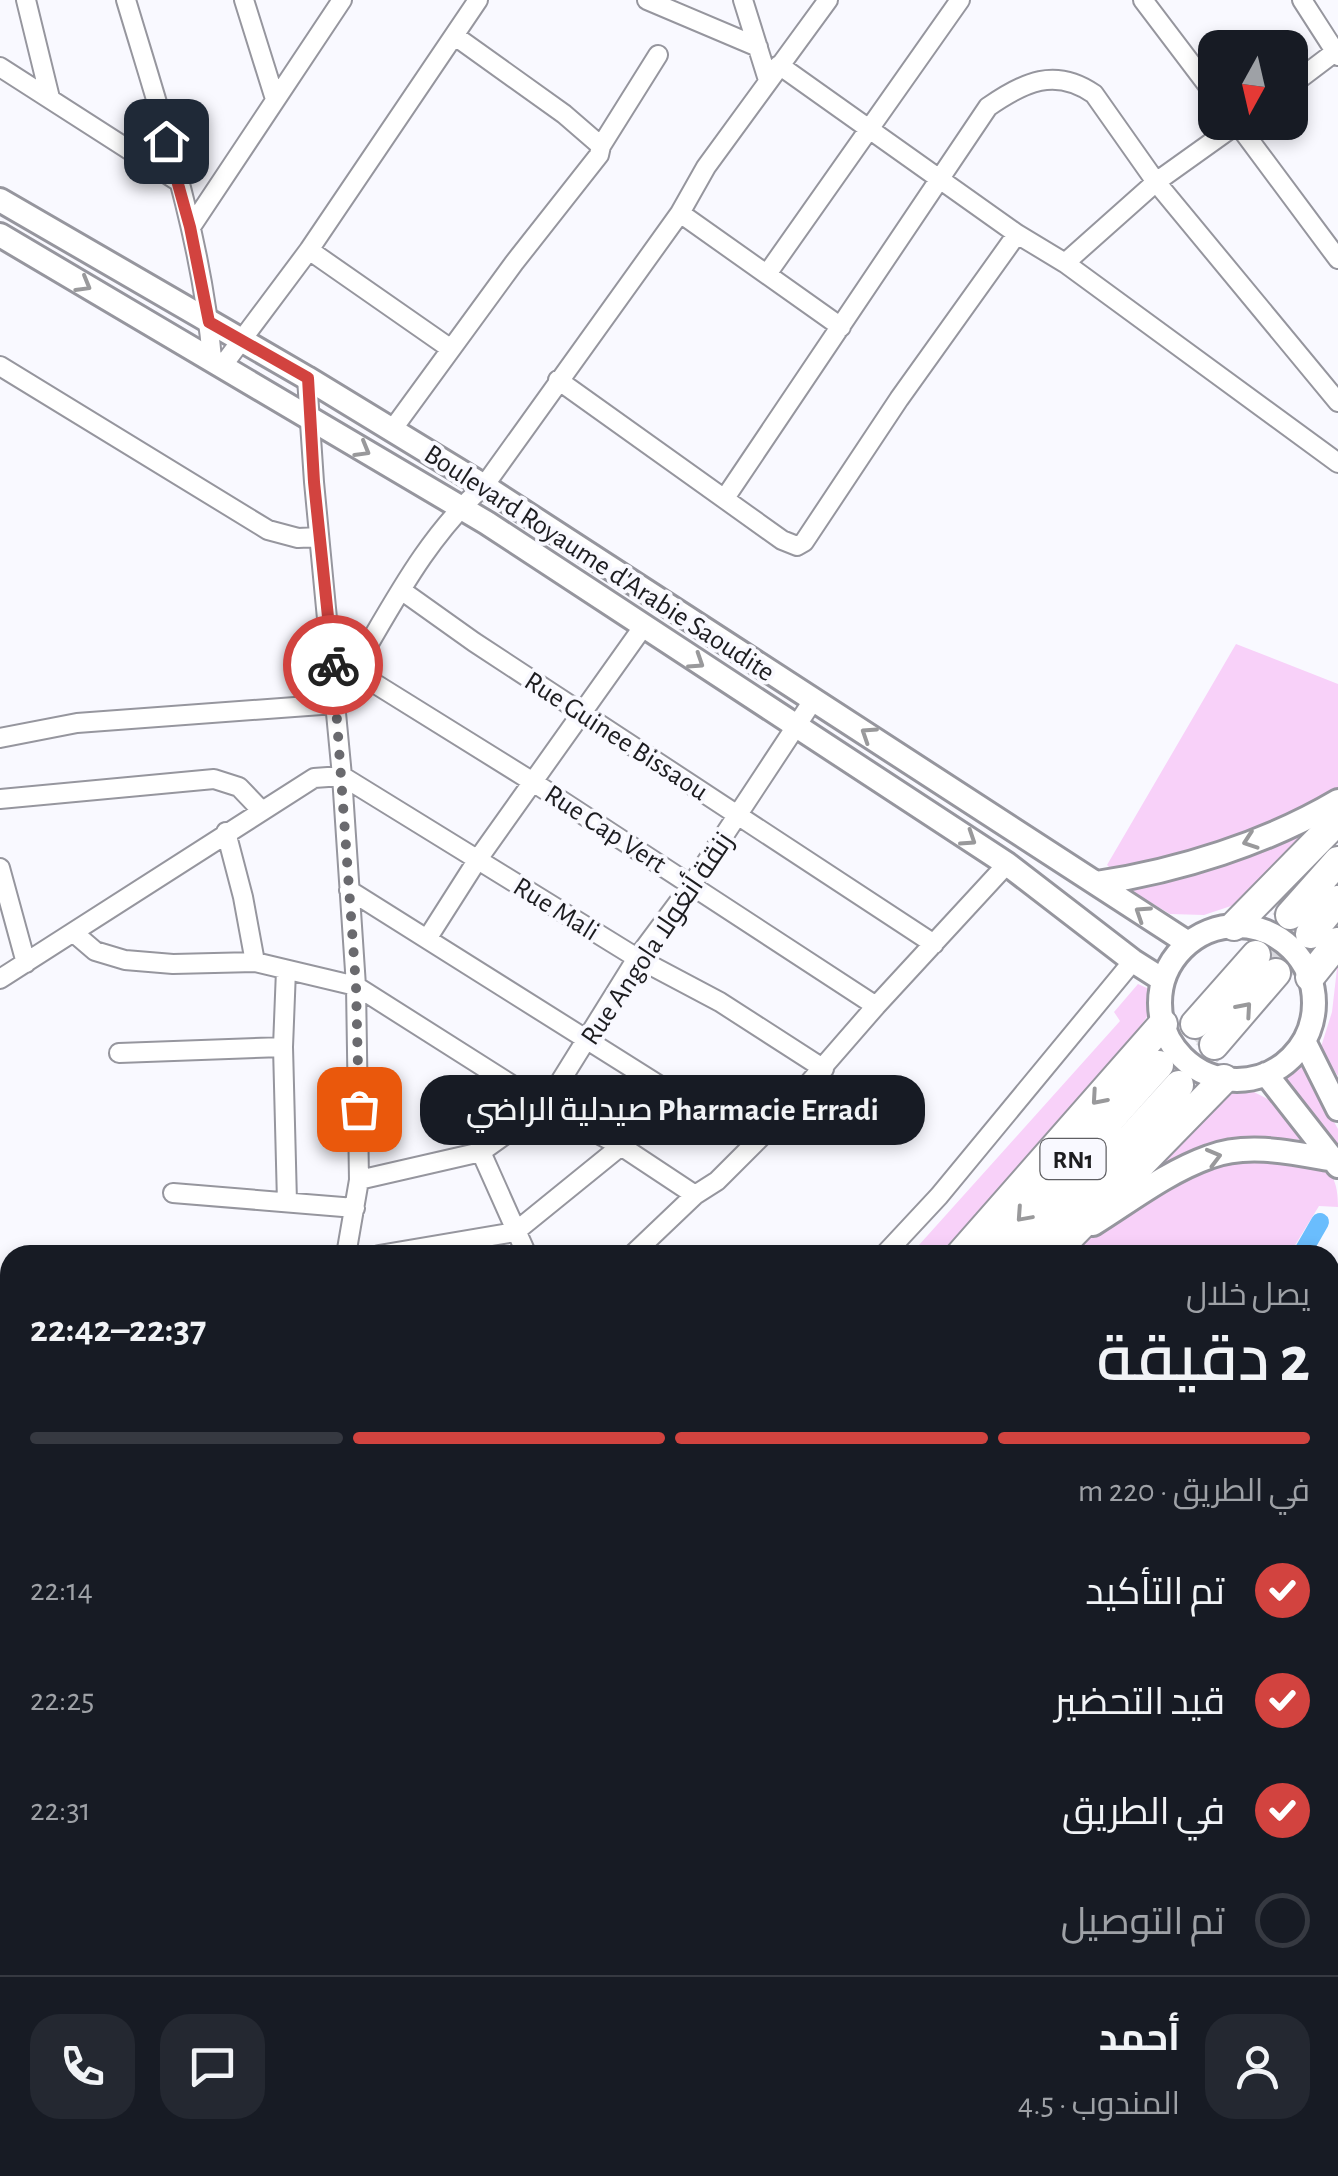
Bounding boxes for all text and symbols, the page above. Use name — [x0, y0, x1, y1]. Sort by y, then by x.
north arrow — [1198, 30, 1308, 140]
map controls — [1198, 30, 1308, 140]
pin — [124, 99, 209, 184]
icon: home — [139, 114, 194, 169]
one-way arrow — [73, 272, 91, 292]
one-way arrow — [353, 438, 371, 458]
street label: Boulevard Royaume d'Arabie Saoudite — [419, 440, 779, 687]
courier — [283, 615, 383, 715]
icon: bike — [306, 638, 361, 693]
one-way arrow — [686, 649, 704, 668]
street label: Rue Guinee Bissaou — [519, 667, 713, 806]
one-way arrow — [861, 728, 879, 747]
street label: Rue Cap Vert — [539, 780, 671, 879]
street label: Rue Angola زنقة أنغولا — [572, 825, 739, 1050]
one-way arrow — [958, 827, 976, 846]
one-way arrow — [1242, 829, 1259, 850]
street label: Rue Mali — [508, 873, 604, 947]
one-way arrow — [1135, 906, 1153, 925]
one-way arrow — [1233, 1002, 1251, 1020]
pin — [317, 1067, 402, 1152]
callout: Pharmacie Erradi صيدلية الراضي — [419, 1074, 924, 1144]
icon: bag — [332, 1082, 387, 1137]
one-way arrow — [1092, 1086, 1110, 1105]
text: Pharmacie Erradi صيدلية الراضي — [466, 1094, 879, 1126]
road number: RN1 — [1040, 1139, 1106, 1179]
one-way arrow — [1204, 1148, 1222, 1169]
one-way arrow — [1017, 1203, 1035, 1222]
text: يصل خلال — [1186, 1279, 1310, 1311]
text: 22:37–22:42 — [30, 1311, 206, 1349]
text: 2 دقيقة — [1096, 1328, 1310, 1393]
text: في الطريق · 220 m — [1078, 1475, 1310, 1507]
icon: check — [1255, 1563, 1310, 1618]
text: 22:14 — [30, 1574, 93, 1606]
text: تم التأكيد — [1085, 1574, 1225, 1612]
icon: check — [1255, 1673, 1310, 1728]
text: 22:25 — [30, 1684, 94, 1716]
text: قيد التحضير — [1054, 1684, 1225, 1722]
icon: check — [1255, 1783, 1310, 1838]
text: 22:31 — [30, 1794, 91, 1826]
text: في الطريق — [1062, 1794, 1225, 1832]
text: تم التوصيل — [1061, 1904, 1225, 1942]
button: phone — [30, 2014, 135, 2119]
button: chat — [160, 2014, 265, 2119]
button: person — [1205, 2014, 1310, 2119]
text: أحمد — [1099, 2020, 1180, 2058]
text: المندوب · 4.5 — [1018, 2088, 1180, 2120]

